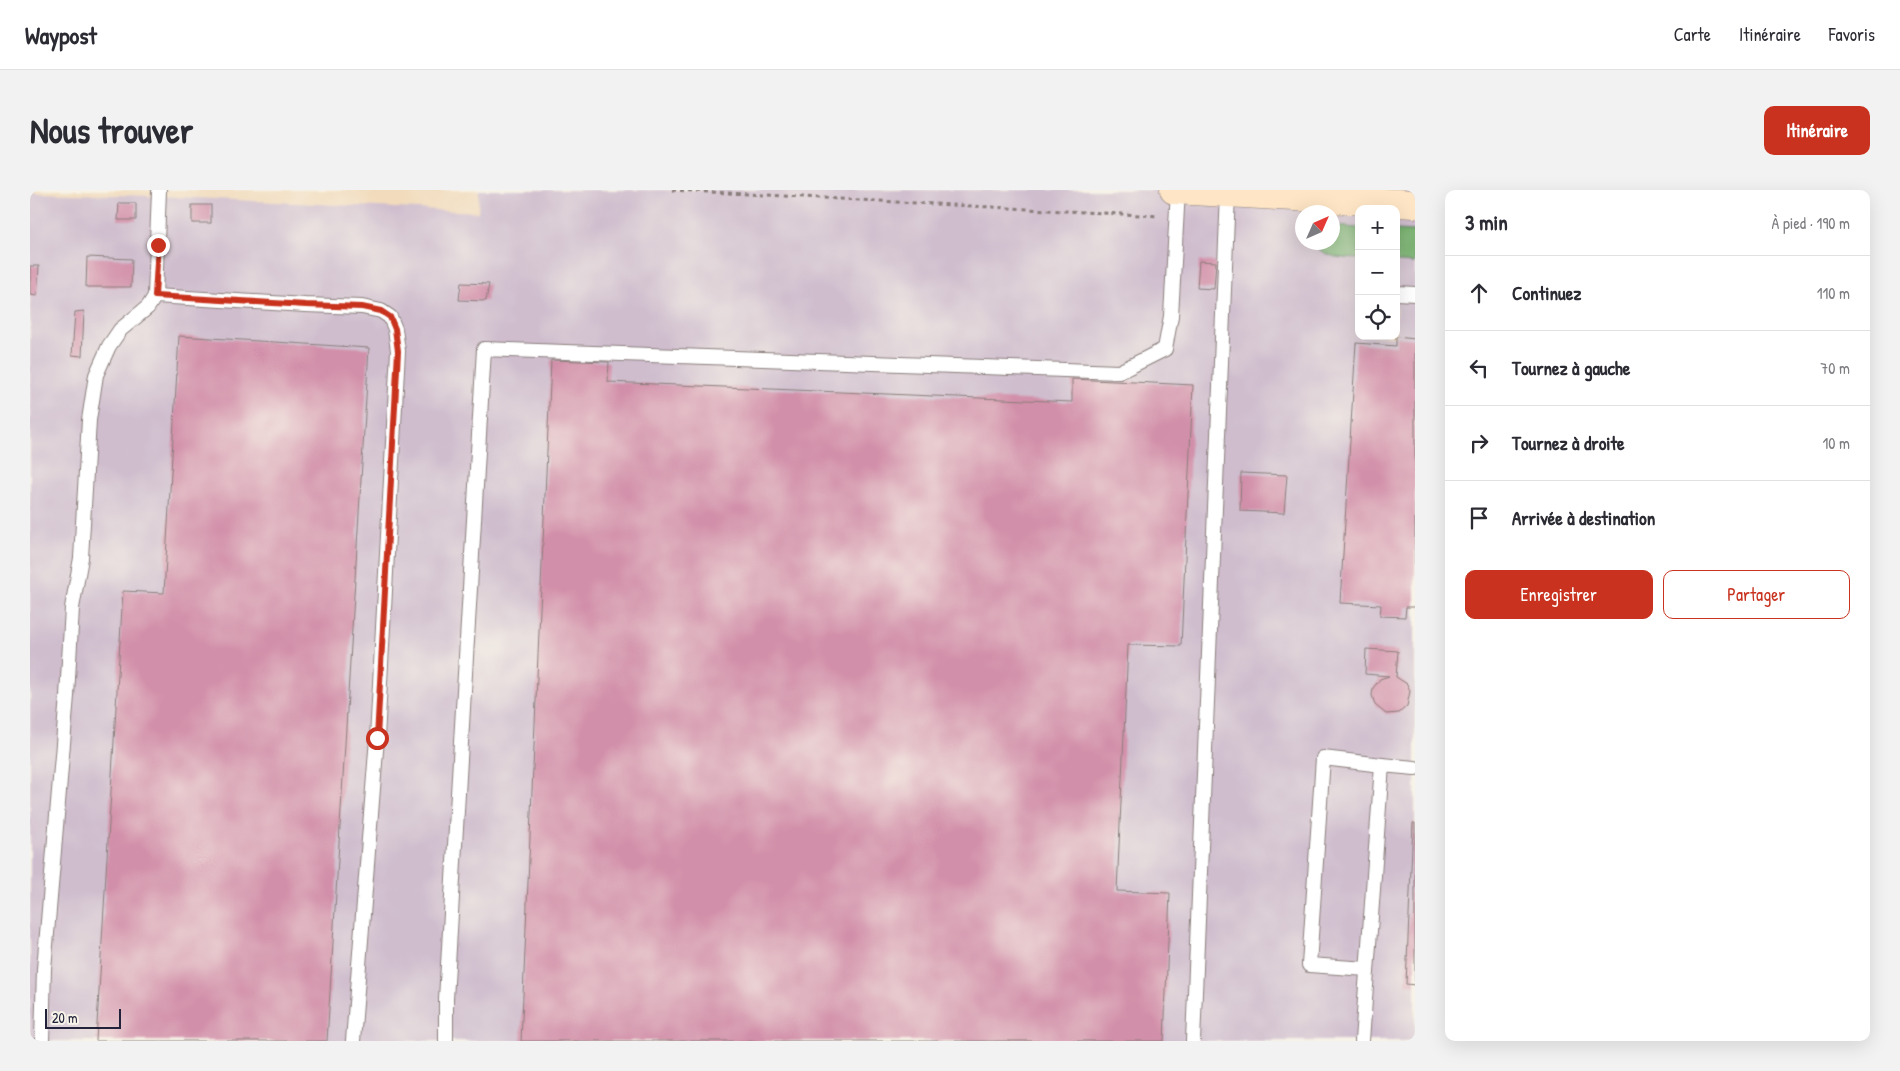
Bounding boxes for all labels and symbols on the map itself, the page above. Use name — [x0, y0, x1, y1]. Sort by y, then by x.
north arrow — [1295, 205, 1340, 250]
route end — [147, 234, 170, 257]
route start — [366, 727, 389, 750]
scale bar — [45, 1006, 121, 1029]

